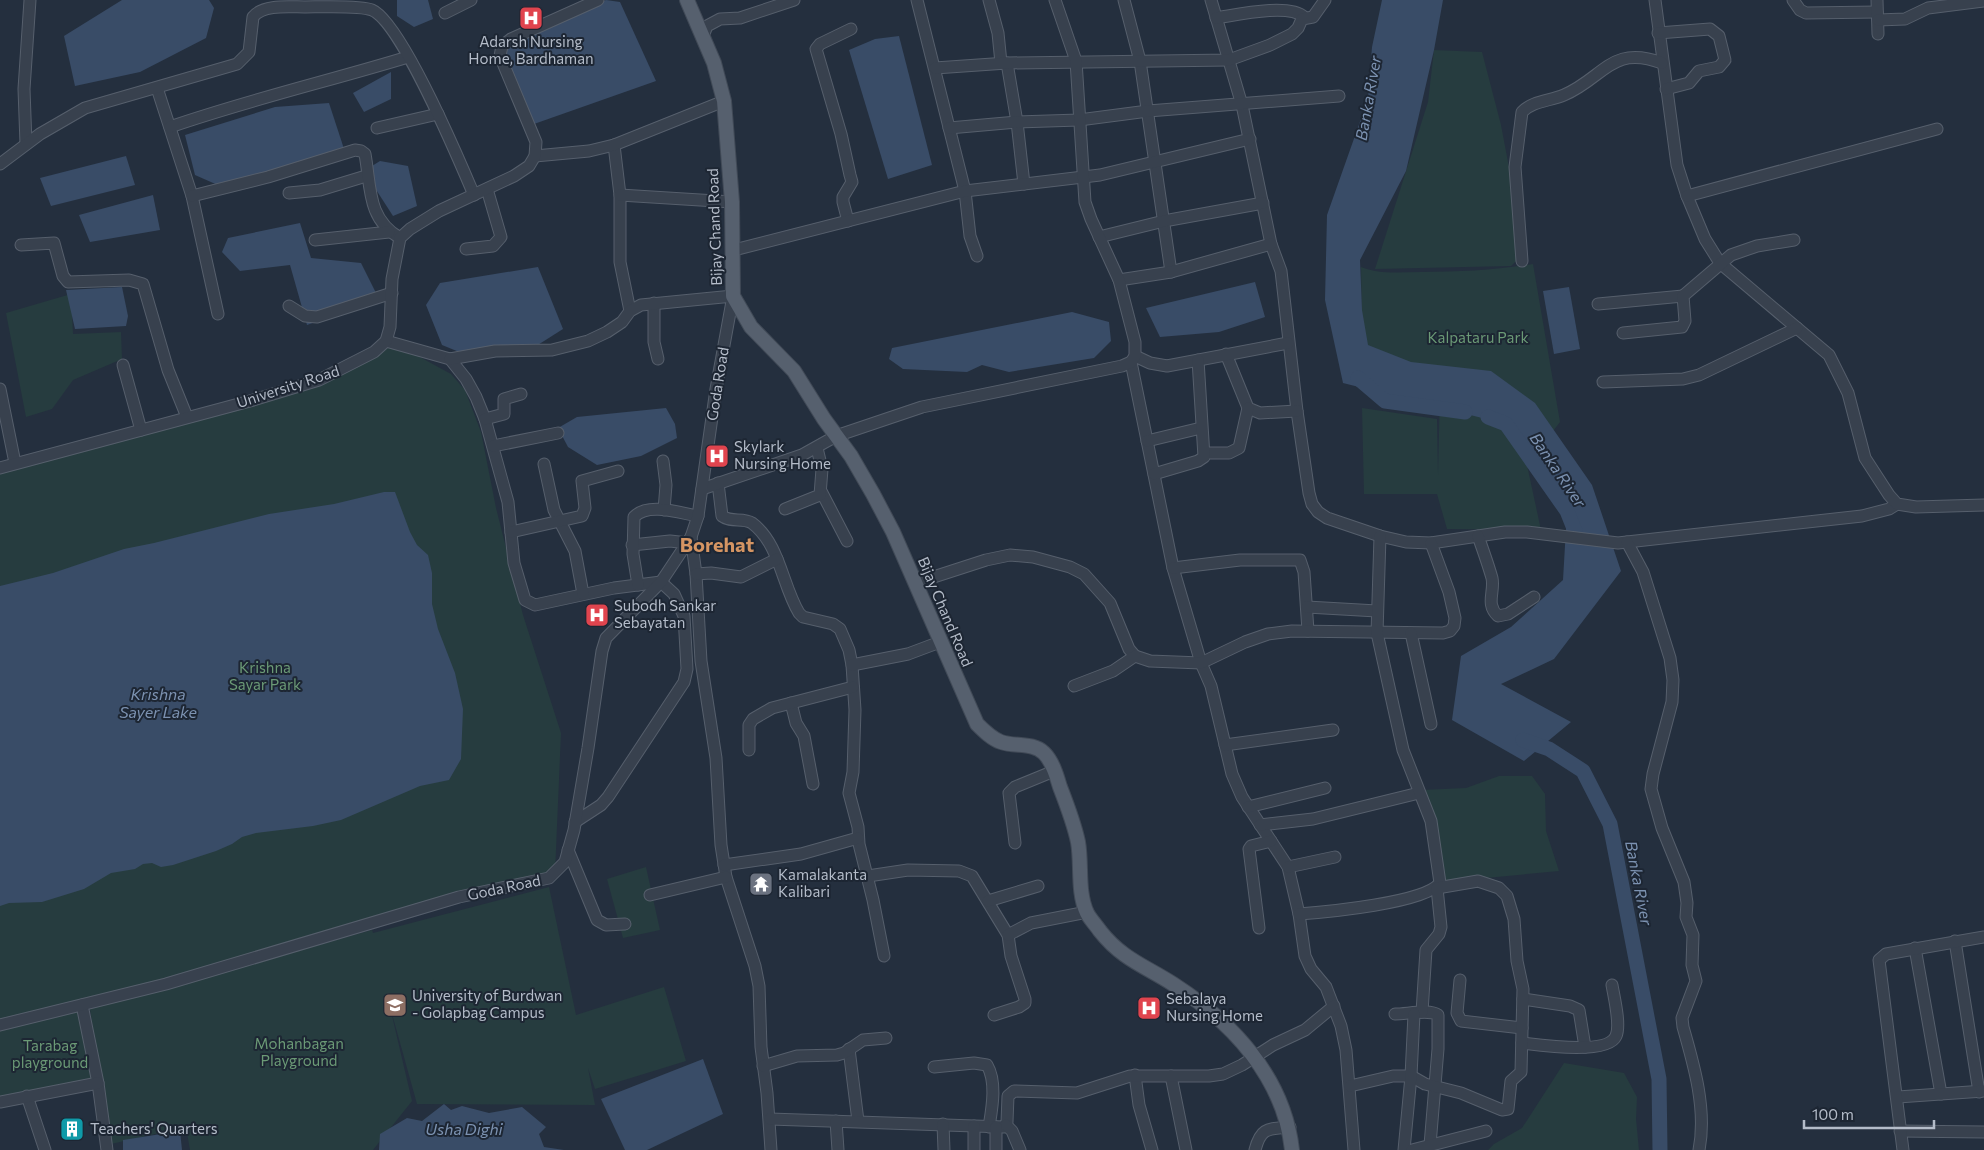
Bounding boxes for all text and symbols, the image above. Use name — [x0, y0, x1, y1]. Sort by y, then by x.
hospital icon: Adarsh Nursing Home, Bardhaman — [518, 5, 544, 31]
place label: Adarsh Nursing Home, Bardhaman — [468, 32, 594, 67]
water label: Banka River — [1351, 54, 1384, 142]
street label: Bijay Chand Road — [703, 168, 725, 286]
park label: Kalpataru Park — [1427, 328, 1529, 346]
street label: Goda Road — [702, 346, 732, 422]
street label: University Road — [234, 361, 341, 411]
water label: Banka River — [1527, 429, 1591, 511]
place label: Skylark Nursing Home — [734, 437, 831, 472]
hospital icon: Skylark Nursing Home — [704, 443, 730, 469]
district label: Borehat — [680, 532, 754, 556]
street label: Bijay Chand Road — [915, 554, 977, 669]
place label: Subodh Sankar Sebayatan — [614, 596, 716, 631]
hospital icon: Subodh Sankar Sebayatan — [584, 602, 610, 628]
park label: Krishna Sayar Park — [229, 658, 301, 693]
water label: Krishna Sayer Lake — [119, 684, 197, 721]
water label: Banka River — [1622, 839, 1657, 927]
place label: Kamalakanta Kalibari — [778, 865, 867, 900]
street label: Goda Road — [466, 870, 542, 904]
temple icon: Kamalakanta Kalibari — [748, 871, 774, 897]
place label: University of Burdwan - Golapbag Campus — [412, 986, 562, 1021]
place label: Sebalaya Nursing Home — [1166, 989, 1263, 1024]
school or university icon: University of Burdwan - Golapbag Campus — [382, 992, 408, 1018]
hospital icon: Sebalaya Nursing Home — [1136, 995, 1162, 1021]
park label: Mohanbagan Playground — [254, 1034, 344, 1069]
park label: Tarabag playground — [12, 1036, 88, 1071]
scale bar — [1804, 1098, 1934, 1130]
text: 100 m — [1812, 1105, 1854, 1123]
building icon: Teachers' Quarters — [59, 1116, 85, 1142]
place label: Teachers' Quarters — [90, 1119, 218, 1137]
water label: Usha Dighi — [425, 1119, 504, 1138]

